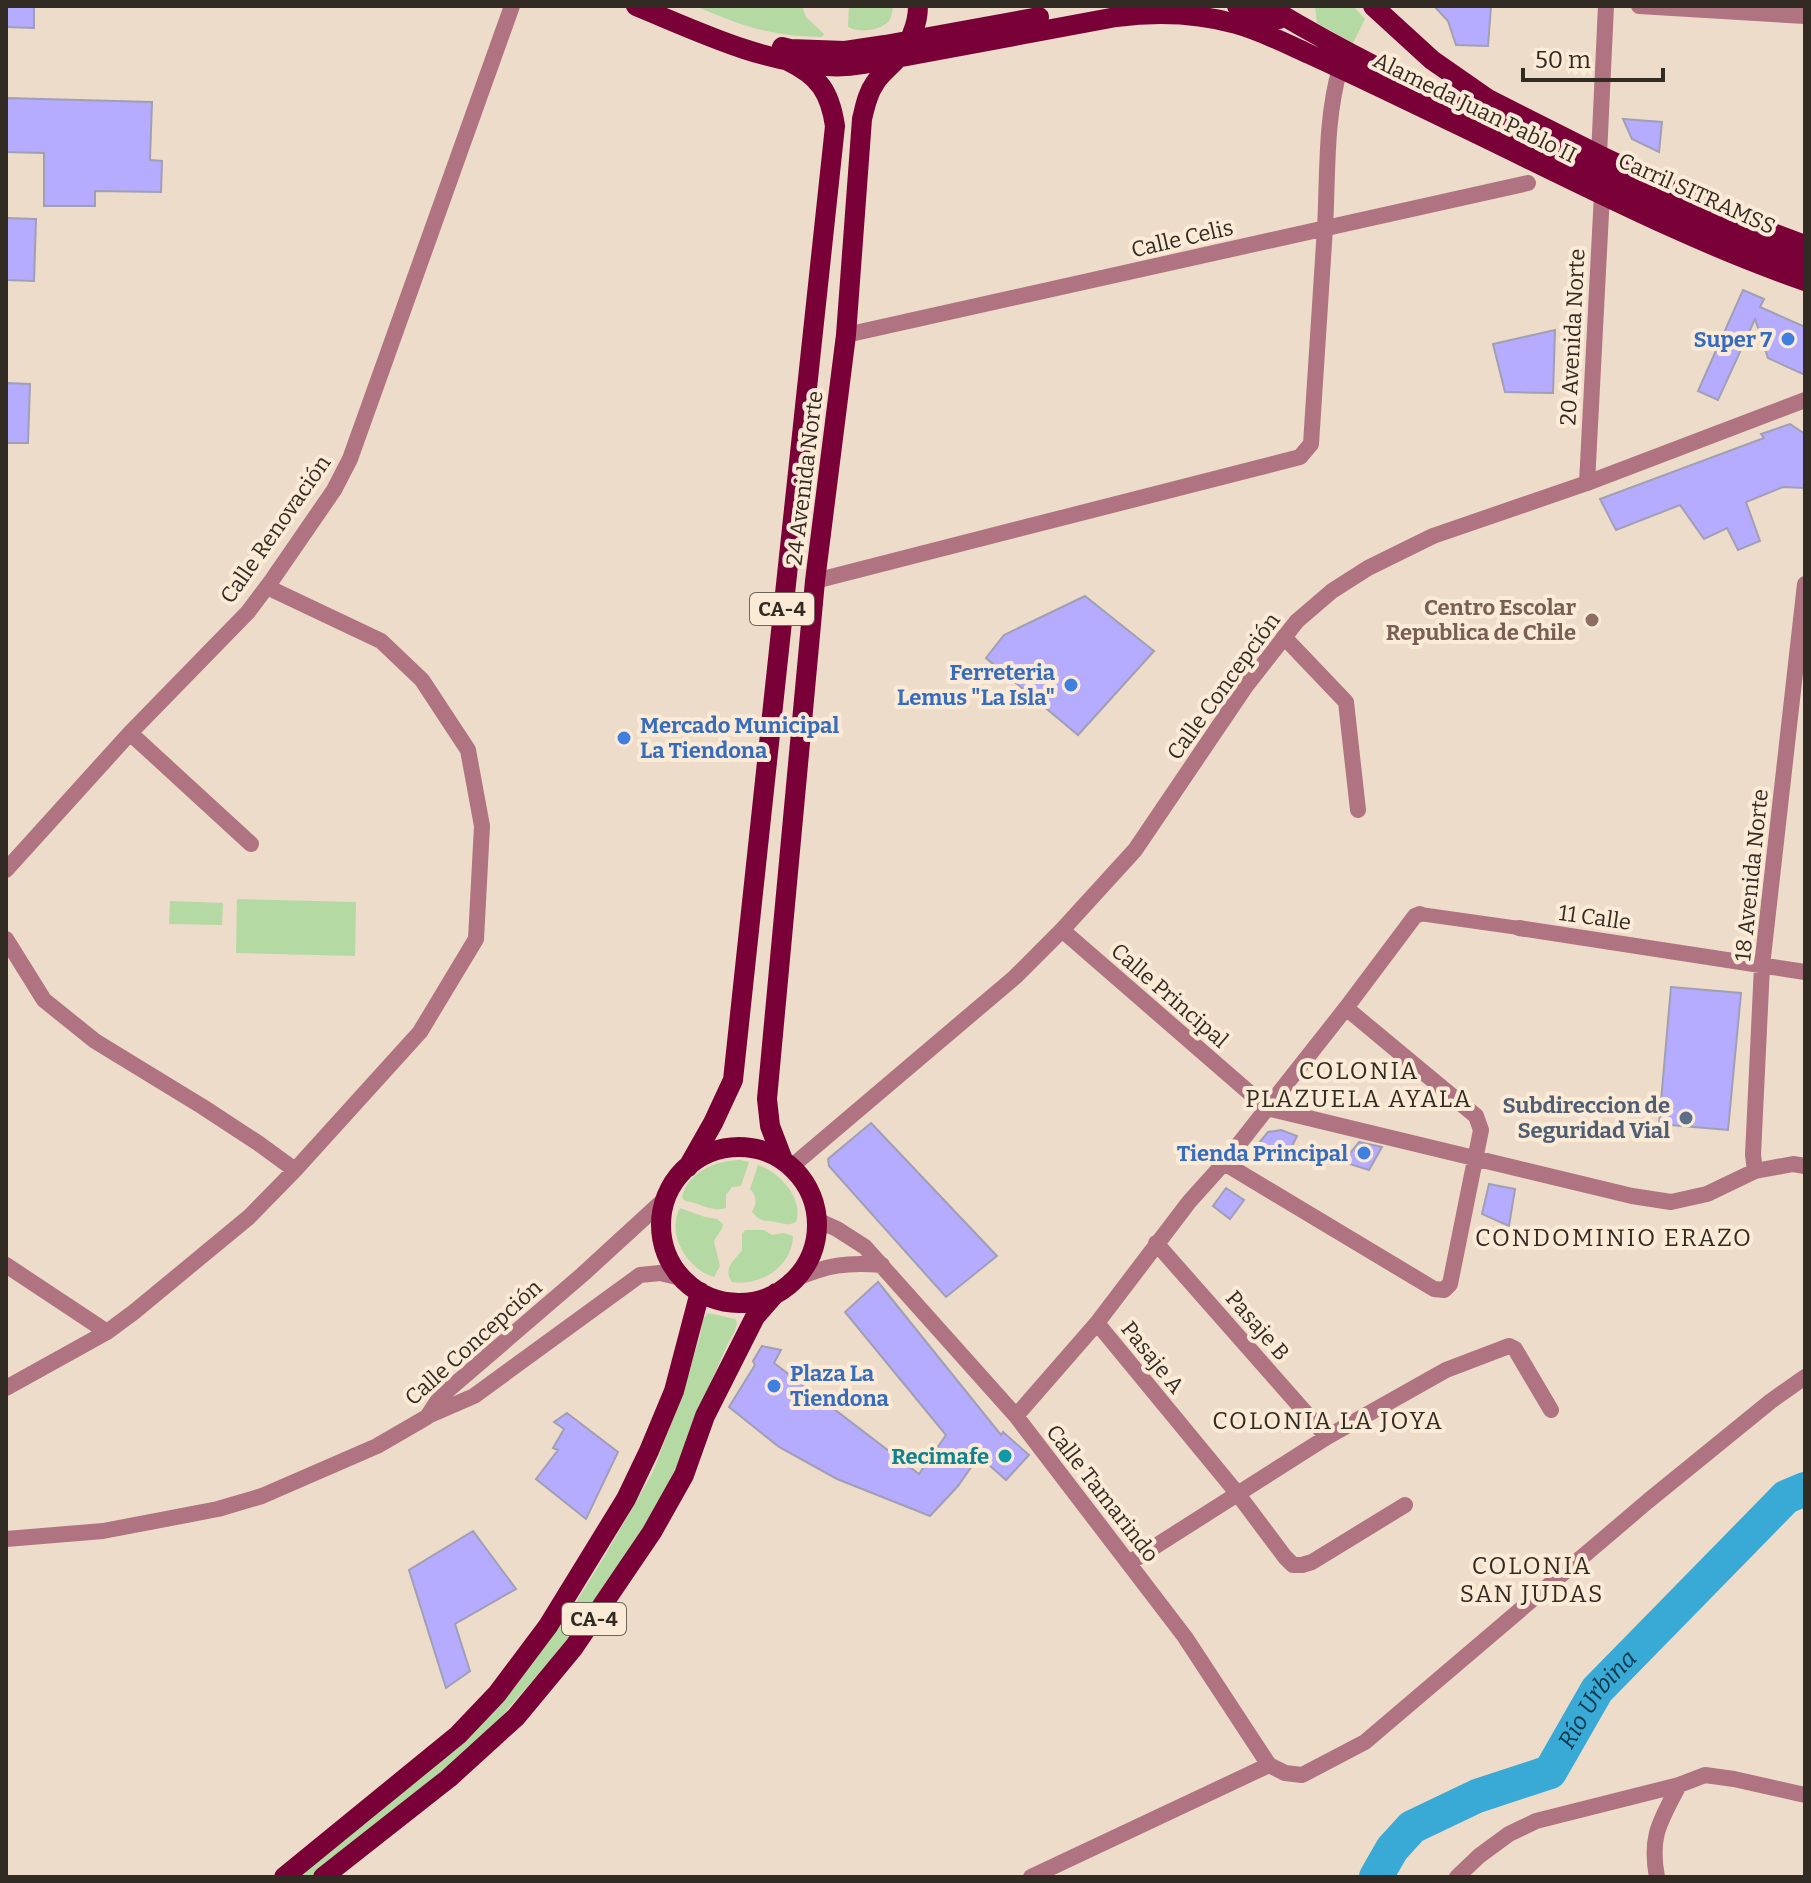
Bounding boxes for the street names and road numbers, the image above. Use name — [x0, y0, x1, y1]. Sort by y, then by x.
street label: Alameda Juan Pablo II — [1369, 46, 1581, 168]
street label: Carril SITRAMSS — [1614, 147, 1780, 240]
street label: Calle Celis — [1128, 214, 1236, 263]
street label: 20 Avenida Norte — [1554, 248, 1591, 426]
street label: 24 Avenida Norte — [780, 389, 829, 567]
street label: Calle Renovación — [214, 450, 337, 608]
road number: CA-4 — [750, 593, 814, 625]
street label: Calle Concepción — [1161, 607, 1286, 765]
street label: 18 Avenida Norte — [1729, 788, 1774, 963]
street label: 11 Calle — [1557, 899, 1633, 936]
street label: Calle Principal — [1105, 937, 1234, 1054]
street label: Calle Concepción — [399, 1274, 548, 1411]
street label: Pasaje B — [1220, 1285, 1295, 1366]
street label: Pasaje A — [1115, 1316, 1190, 1399]
street label: Calle Tamarindo — [1041, 1419, 1165, 1567]
road number: CA-4 — [562, 1603, 626, 1635]

